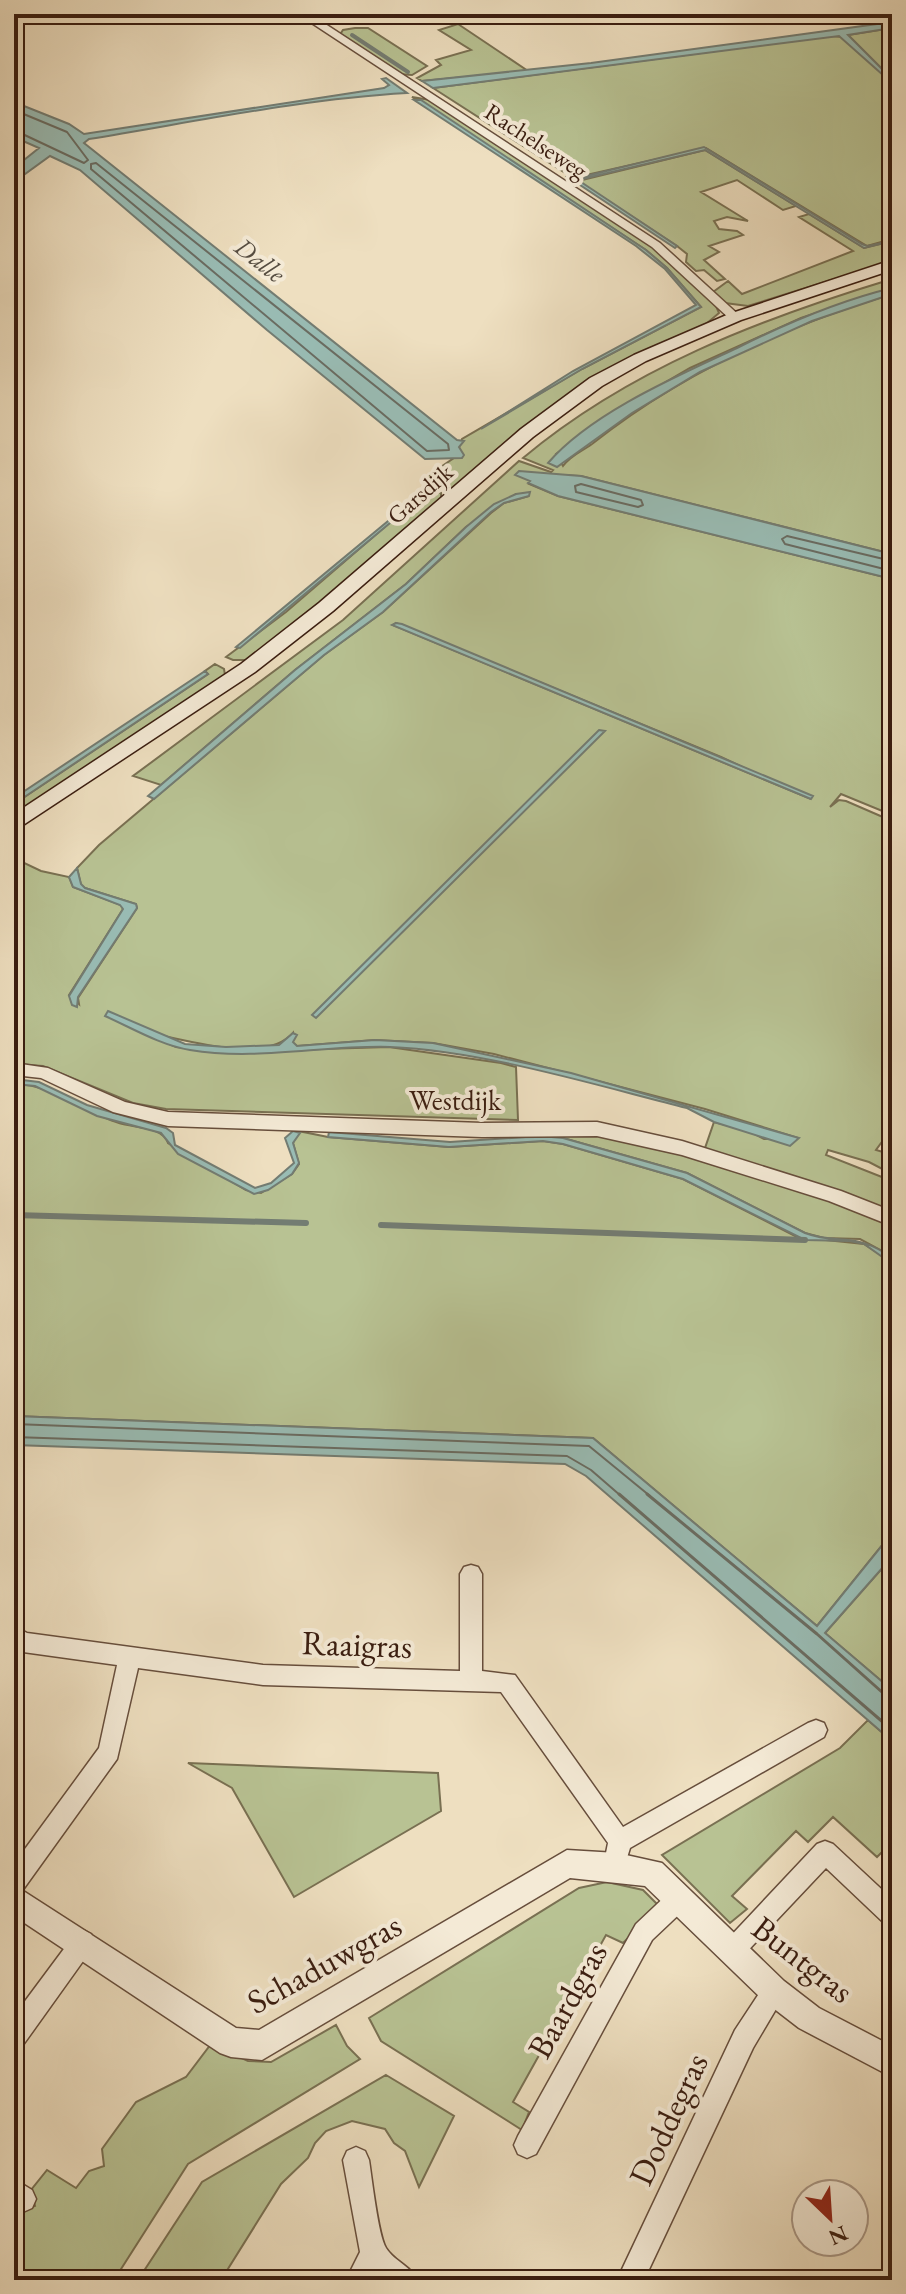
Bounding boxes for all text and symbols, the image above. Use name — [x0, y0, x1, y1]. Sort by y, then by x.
street label: Rachelseweg — [479, 96, 594, 186]
water label: Dalle — [227, 229, 293, 291]
street label: Garsdijk — [380, 456, 460, 531]
street label: Westdijk — [409, 1082, 502, 1118]
street label: Raaigras — [301, 1620, 413, 1668]
street label: Schaduwgras — [239, 1903, 409, 2023]
street label: Buntgras — [743, 1906, 863, 2012]
street label: Baardgras — [517, 1934, 617, 2066]
street label: Doddegras — [618, 2046, 718, 2192]
north arrow — [790, 2178, 870, 2258]
text: N — [824, 2219, 852, 2253]

